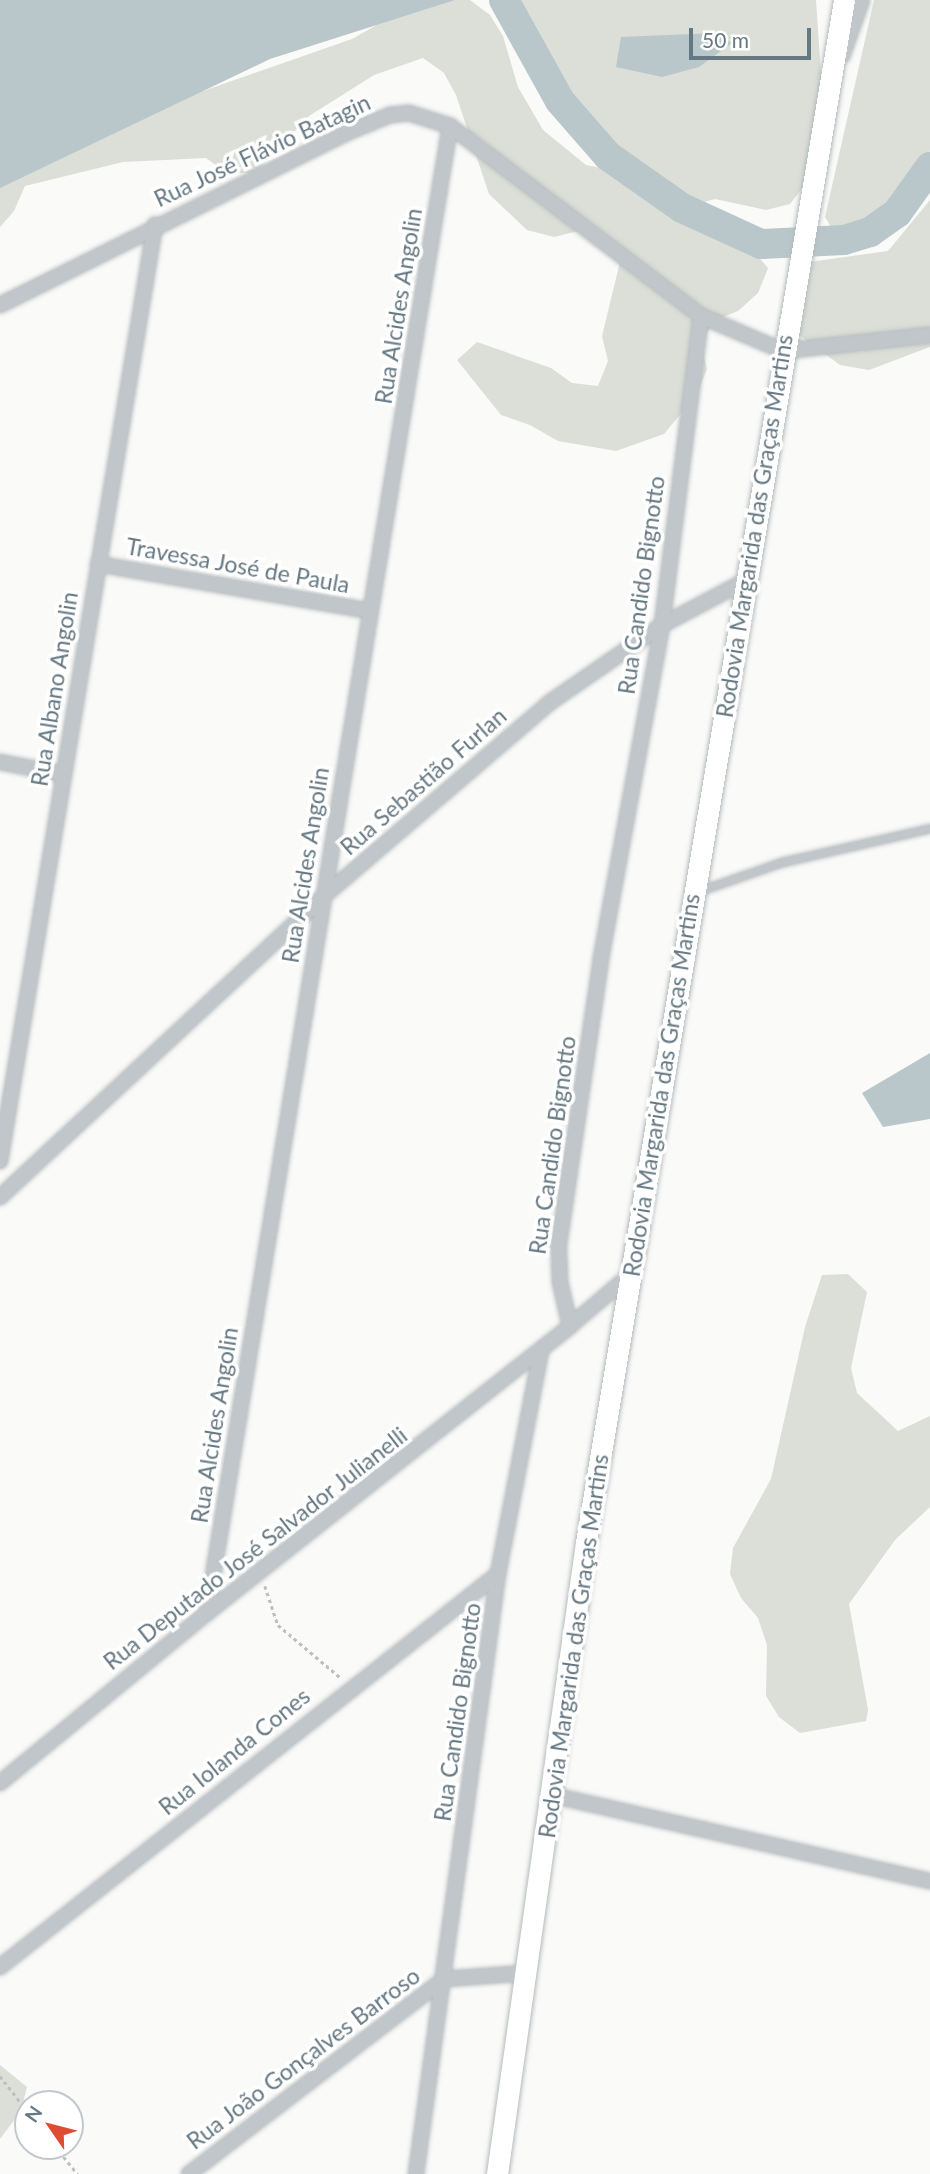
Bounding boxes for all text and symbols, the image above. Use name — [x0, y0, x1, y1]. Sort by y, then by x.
scale bar — [692, 14, 814, 58]
text: 50 m — [702, 27, 749, 52]
street label: Rua José Flávio Batagin — [149, 88, 375, 212]
street label: Rua Alcides Angolin — [369, 205, 427, 407]
street label: Rodovia Margarida das Graças Martins — [710, 332, 798, 720]
street label: Rua Candido Bignotto — [612, 474, 670, 696]
street label: Travessa José de Paula — [124, 532, 352, 598]
street label: Rua Albano Angolin — [25, 589, 83, 789]
street label: Rua Sebastião Furlan — [335, 702, 511, 860]
street label: Rua Alcides Angolin — [276, 764, 334, 966]
street label: Rodovia Margarida das Graças Martins — [617, 891, 705, 1279]
street label: Rua Candido Bignotto — [523, 1034, 581, 1256]
street label: Rua Alcides Angolin — [185, 1324, 243, 1526]
street label: Rua Deputado José Salvador Julianelli — [97, 1420, 413, 1676]
street label: Rodovia Margarida das Graças Martins — [532, 1452, 614, 1840]
street label: Rua Candido Bignotto — [428, 1601, 486, 1823]
street label: Rua Iolanda Cones — [153, 1682, 315, 1820]
street label: Rua João Gonçalves Barroso — [181, 1961, 425, 2155]
north arrow — [14, 2090, 84, 2160]
text: N — [19, 2101, 47, 2126]

